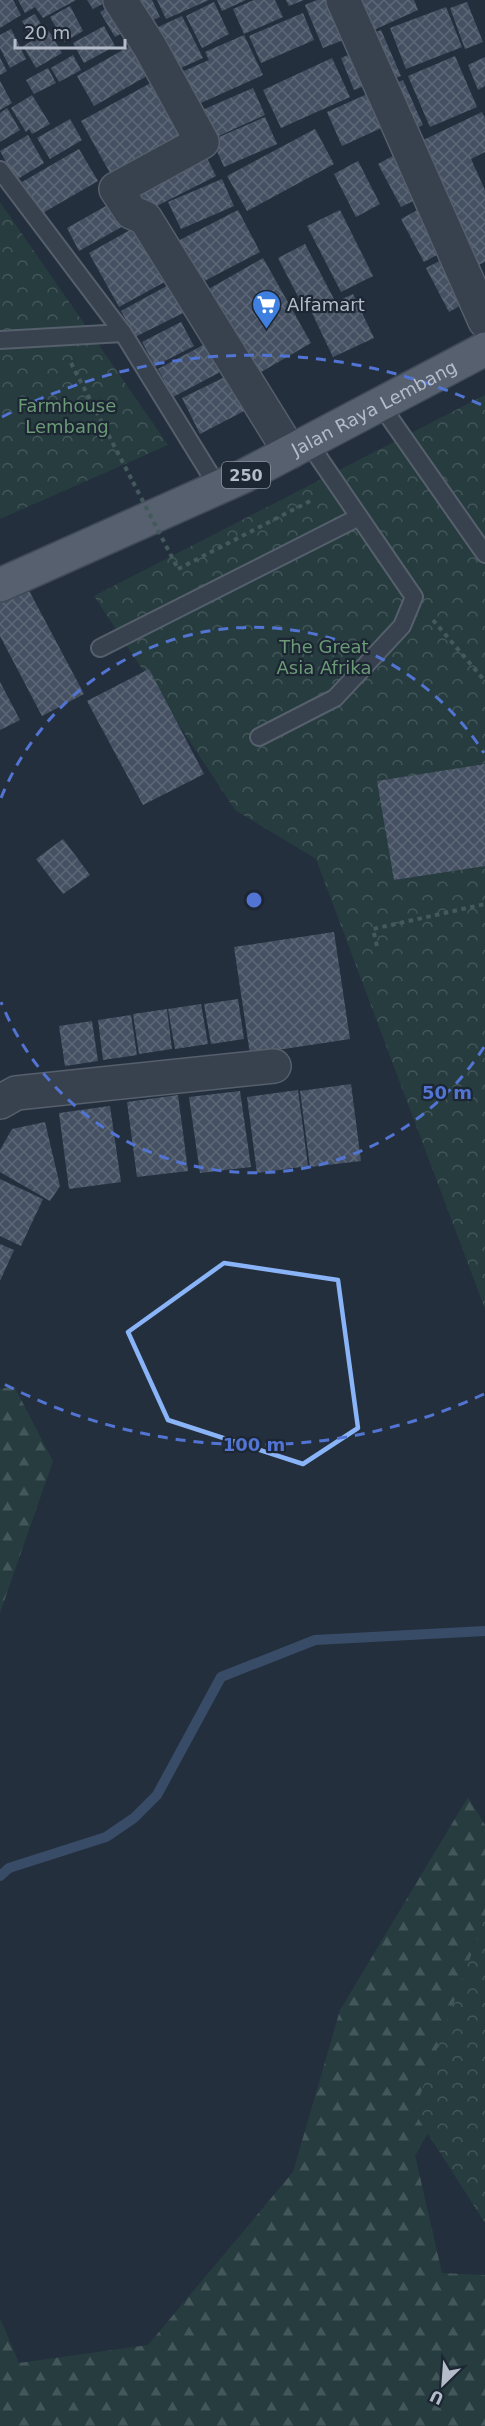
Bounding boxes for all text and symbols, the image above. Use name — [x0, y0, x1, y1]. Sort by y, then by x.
scale bar — [15, 12, 124, 50]
text: 20 m — [24, 22, 70, 43]
supermarket icon: Alfamart — [250, 288, 282, 330]
place label: Alfamart — [287, 294, 365, 315]
street label: Jalan Raya Lembang — [287, 355, 460, 460]
park label: Farmhouse Lembang — [18, 395, 116, 437]
road number: 250 — [222, 462, 270, 488]
park label: The Great Asia Afrika — [277, 636, 372, 678]
centre of rings — [244, 890, 264, 910]
text: 50 m — [422, 1082, 472, 1103]
text: 100 m — [223, 1434, 285, 1455]
north arrow — [413, 2354, 473, 2414]
text: U — [427, 2386, 447, 2408]

